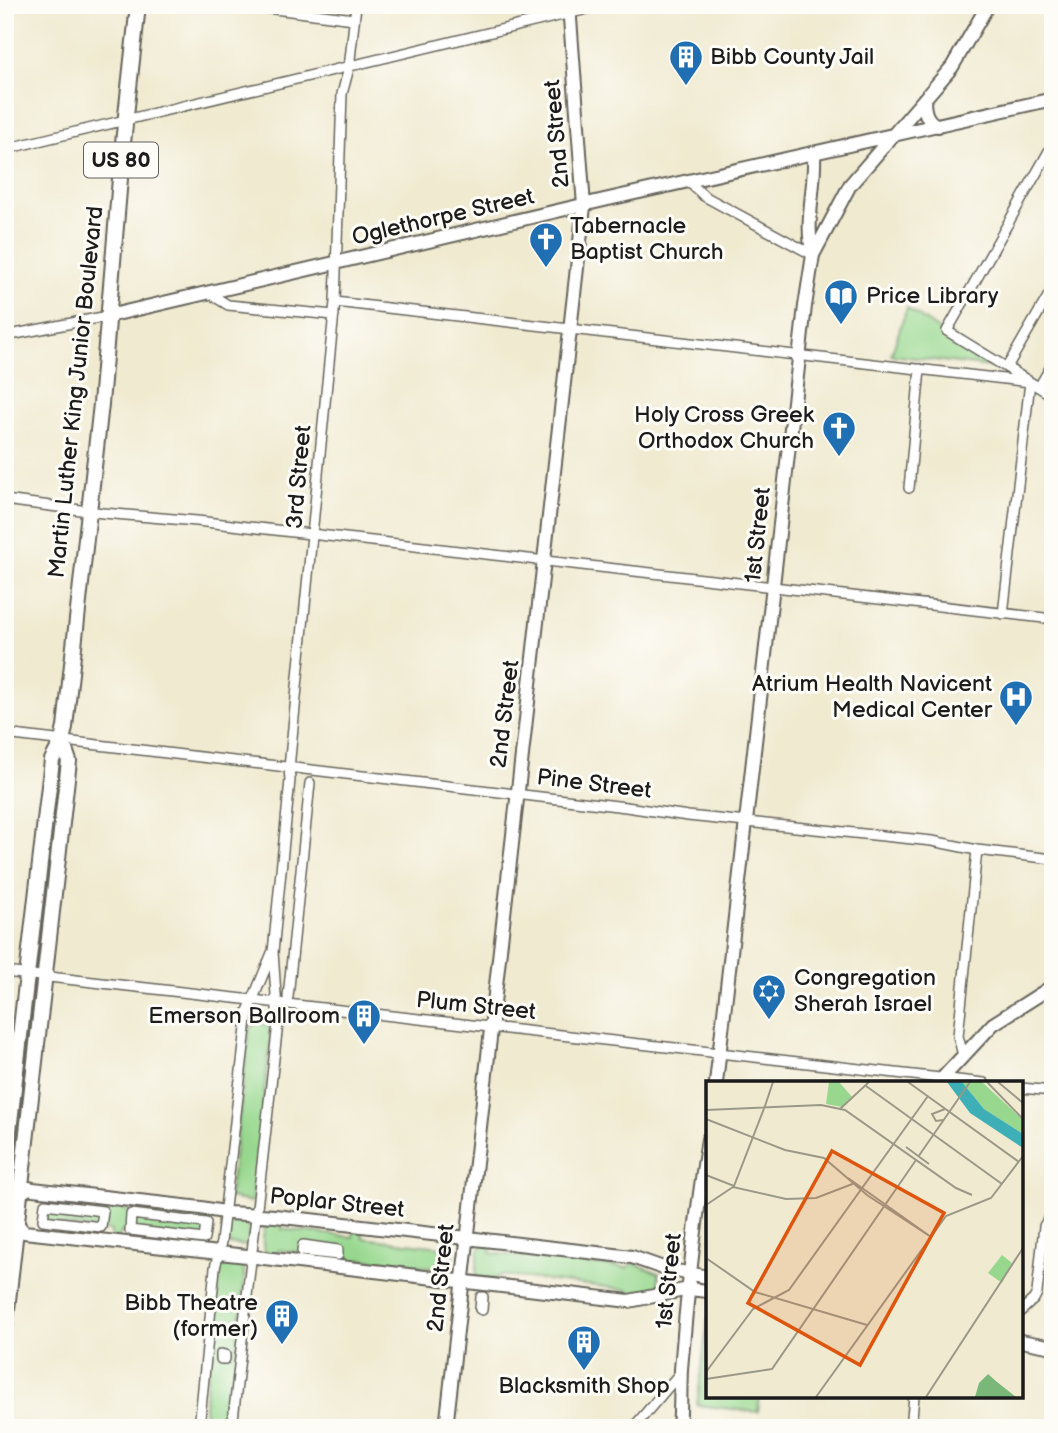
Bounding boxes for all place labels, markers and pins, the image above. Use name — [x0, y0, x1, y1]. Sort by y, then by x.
building icon: Bibb County Jail — [667, 38, 705, 87]
place label: Bibb County Jail — [710, 43, 874, 71]
place label: Tabernacle Baptist Church — [570, 212, 724, 266]
church icon: Tabernacle Baptist Church — [527, 220, 565, 269]
library icon: Price Library — [822, 277, 860, 326]
place label: Price Library — [866, 282, 999, 310]
place label: Holy Cross Greek Orthodox Church — [634, 401, 815, 455]
church icon: Holy Cross Greek Orthodox Church — [820, 409, 858, 458]
place label: Atrium Health Navicent Medical Center — [752, 670, 993, 724]
hospital icon: Atrium Health Navicent Medical Center — [997, 678, 1035, 727]
place label: Congregation Sherah Israel — [794, 964, 936, 1018]
synagogue icon: Congregation Sherah Israel — [750, 972, 788, 1021]
building icon: Emerson Ballroom — [345, 997, 383, 1046]
place label: Emerson Ballroom — [148, 1002, 340, 1030]
place label: Bibb Theatre (former) — [124, 1289, 258, 1343]
building icon: Bibb Theatre (former) — [263, 1297, 301, 1346]
building icon: Blacksmith Shop — [565, 1323, 603, 1372]
place label: Blacksmith Shop — [498, 1372, 670, 1400]

